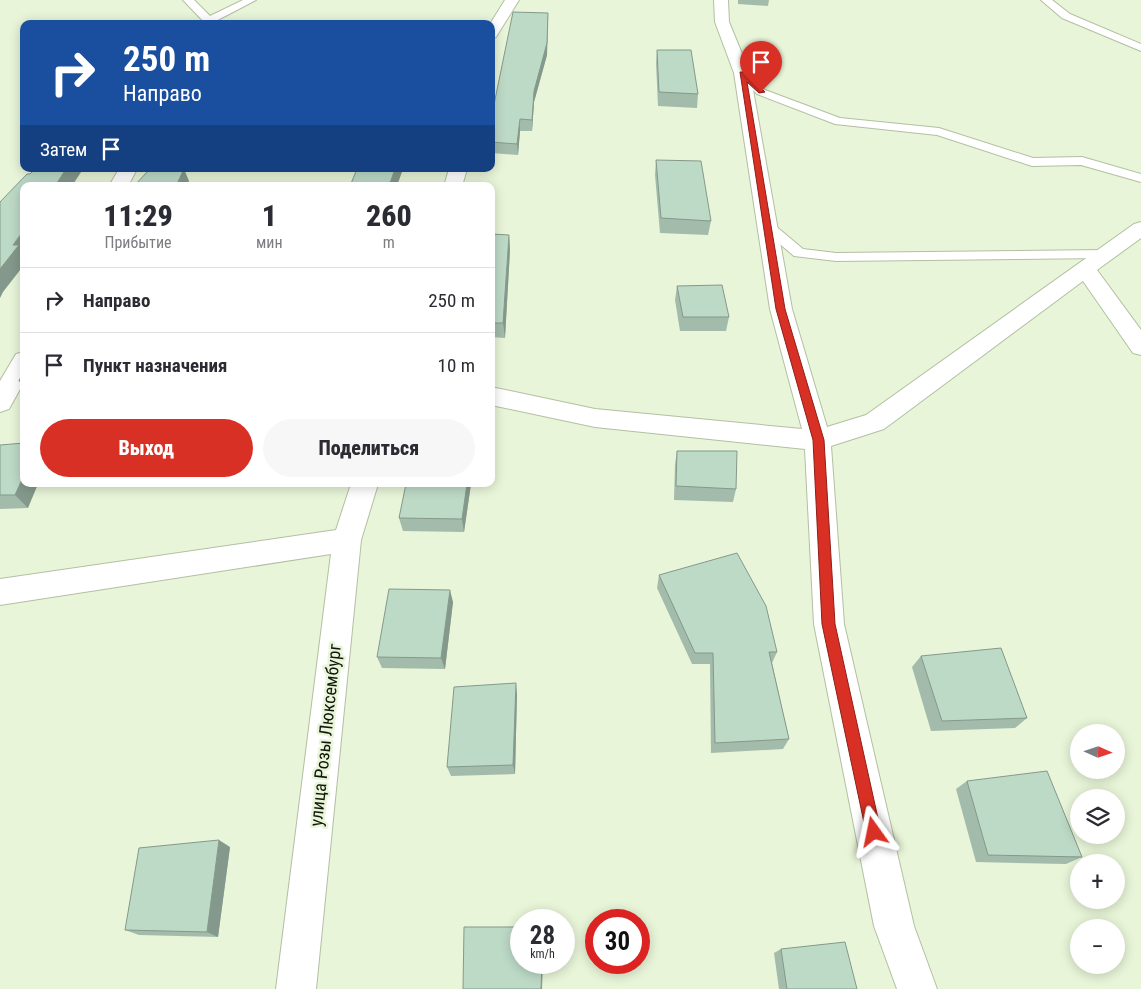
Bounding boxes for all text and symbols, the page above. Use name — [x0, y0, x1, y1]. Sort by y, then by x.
text: 250 m — [123, 39, 210, 80]
icon: right — [40, 40, 105, 105]
pin — [740, 41, 782, 92]
icon: arrive — [747, 48, 775, 76]
text: Направо — [123, 81, 202, 106]
icon: arrive — [97, 135, 125, 163]
text: Затем — [40, 138, 87, 161]
text: 11:29 — [103, 198, 173, 233]
text: 1 — [262, 198, 277, 233]
text: 260 — [366, 198, 412, 233]
text: Прибытие — [104, 233, 172, 252]
text: мин — [256, 233, 283, 252]
text: m — [383, 233, 395, 252]
icon: right — [40, 286, 68, 314]
text: Направо — [83, 289, 150, 312]
text: 250 m — [428, 289, 475, 312]
icon: arrive — [40, 351, 68, 379]
text: Пункт назначения — [83, 354, 227, 377]
text: 10 m — [438, 354, 475, 377]
button: Выход — [40, 419, 253, 477]
button: Поделиться — [263, 419, 475, 477]
street label: улица Розы Люксембург — [305, 642, 345, 827]
north arrow — [1070, 724, 1125, 779]
map controls — [1070, 724, 1125, 974]
button: layers — [1070, 789, 1125, 844]
position arrow — [847, 805, 899, 857]
button: + — [1070, 854, 1125, 909]
speed limit sign: 30 — [585, 909, 650, 974]
button: − — [1070, 919, 1125, 974]
text: 28 — [530, 921, 555, 950]
text: km/h — [530, 947, 555, 961]

